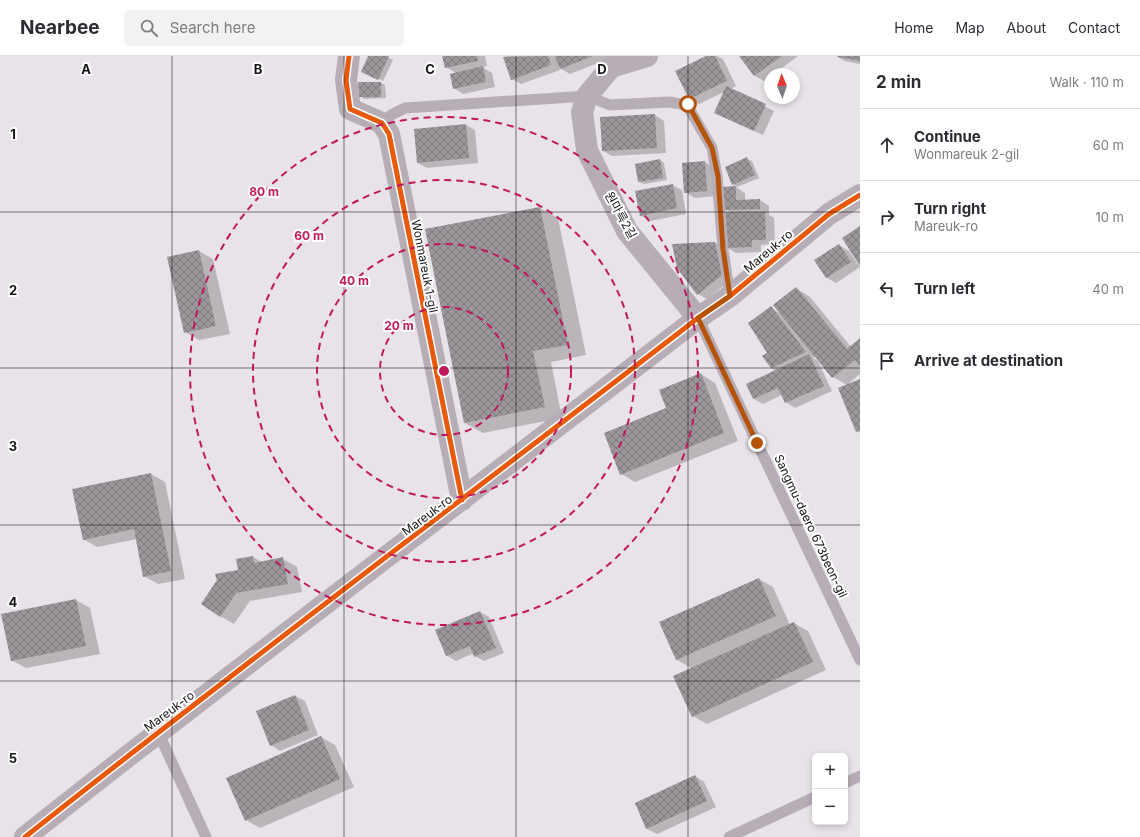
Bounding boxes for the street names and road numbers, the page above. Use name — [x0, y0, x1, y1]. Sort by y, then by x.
street label: 원마륵2길 — [602, 189, 640, 241]
street label: Wonmareuk 1-gil — [409, 218, 441, 314]
street label: Mareuk-ro — [741, 226, 795, 276]
street label: Sangmu-daero 673beon-gil — [771, 452, 851, 600]
street label: Mareuk-ro — [399, 491, 455, 539]
street label: Mareuk-ro — [141, 687, 197, 735]

